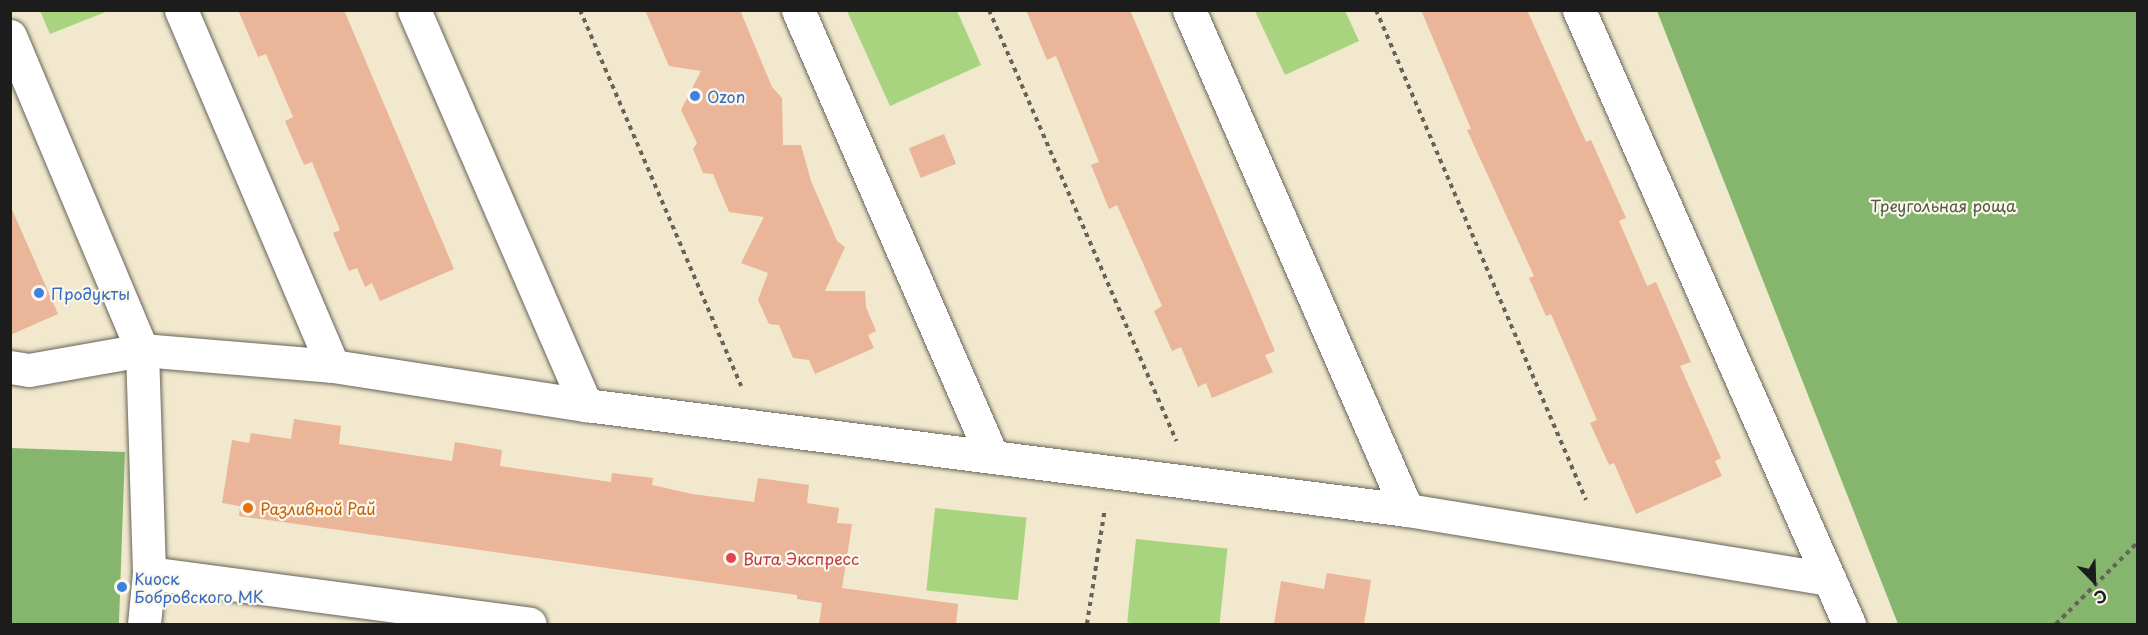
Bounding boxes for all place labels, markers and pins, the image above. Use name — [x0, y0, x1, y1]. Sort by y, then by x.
place label: Ozon — [707, 86, 745, 106]
marker: Ozon — [688, 89, 702, 103]
place label: Продукты — [51, 283, 130, 303]
marker: Продукты — [32, 286, 46, 300]
place label: Разливной Рай — [260, 498, 376, 518]
marker: Разливной Рай — [241, 501, 255, 515]
place label: Вита Экспресс — [743, 548, 859, 568]
marker: Вита Экспресс — [724, 551, 738, 565]
place label: Киоск Бобровского МК — [134, 568, 264, 606]
marker: Киоск Бобровского МК — [115, 580, 129, 594]

